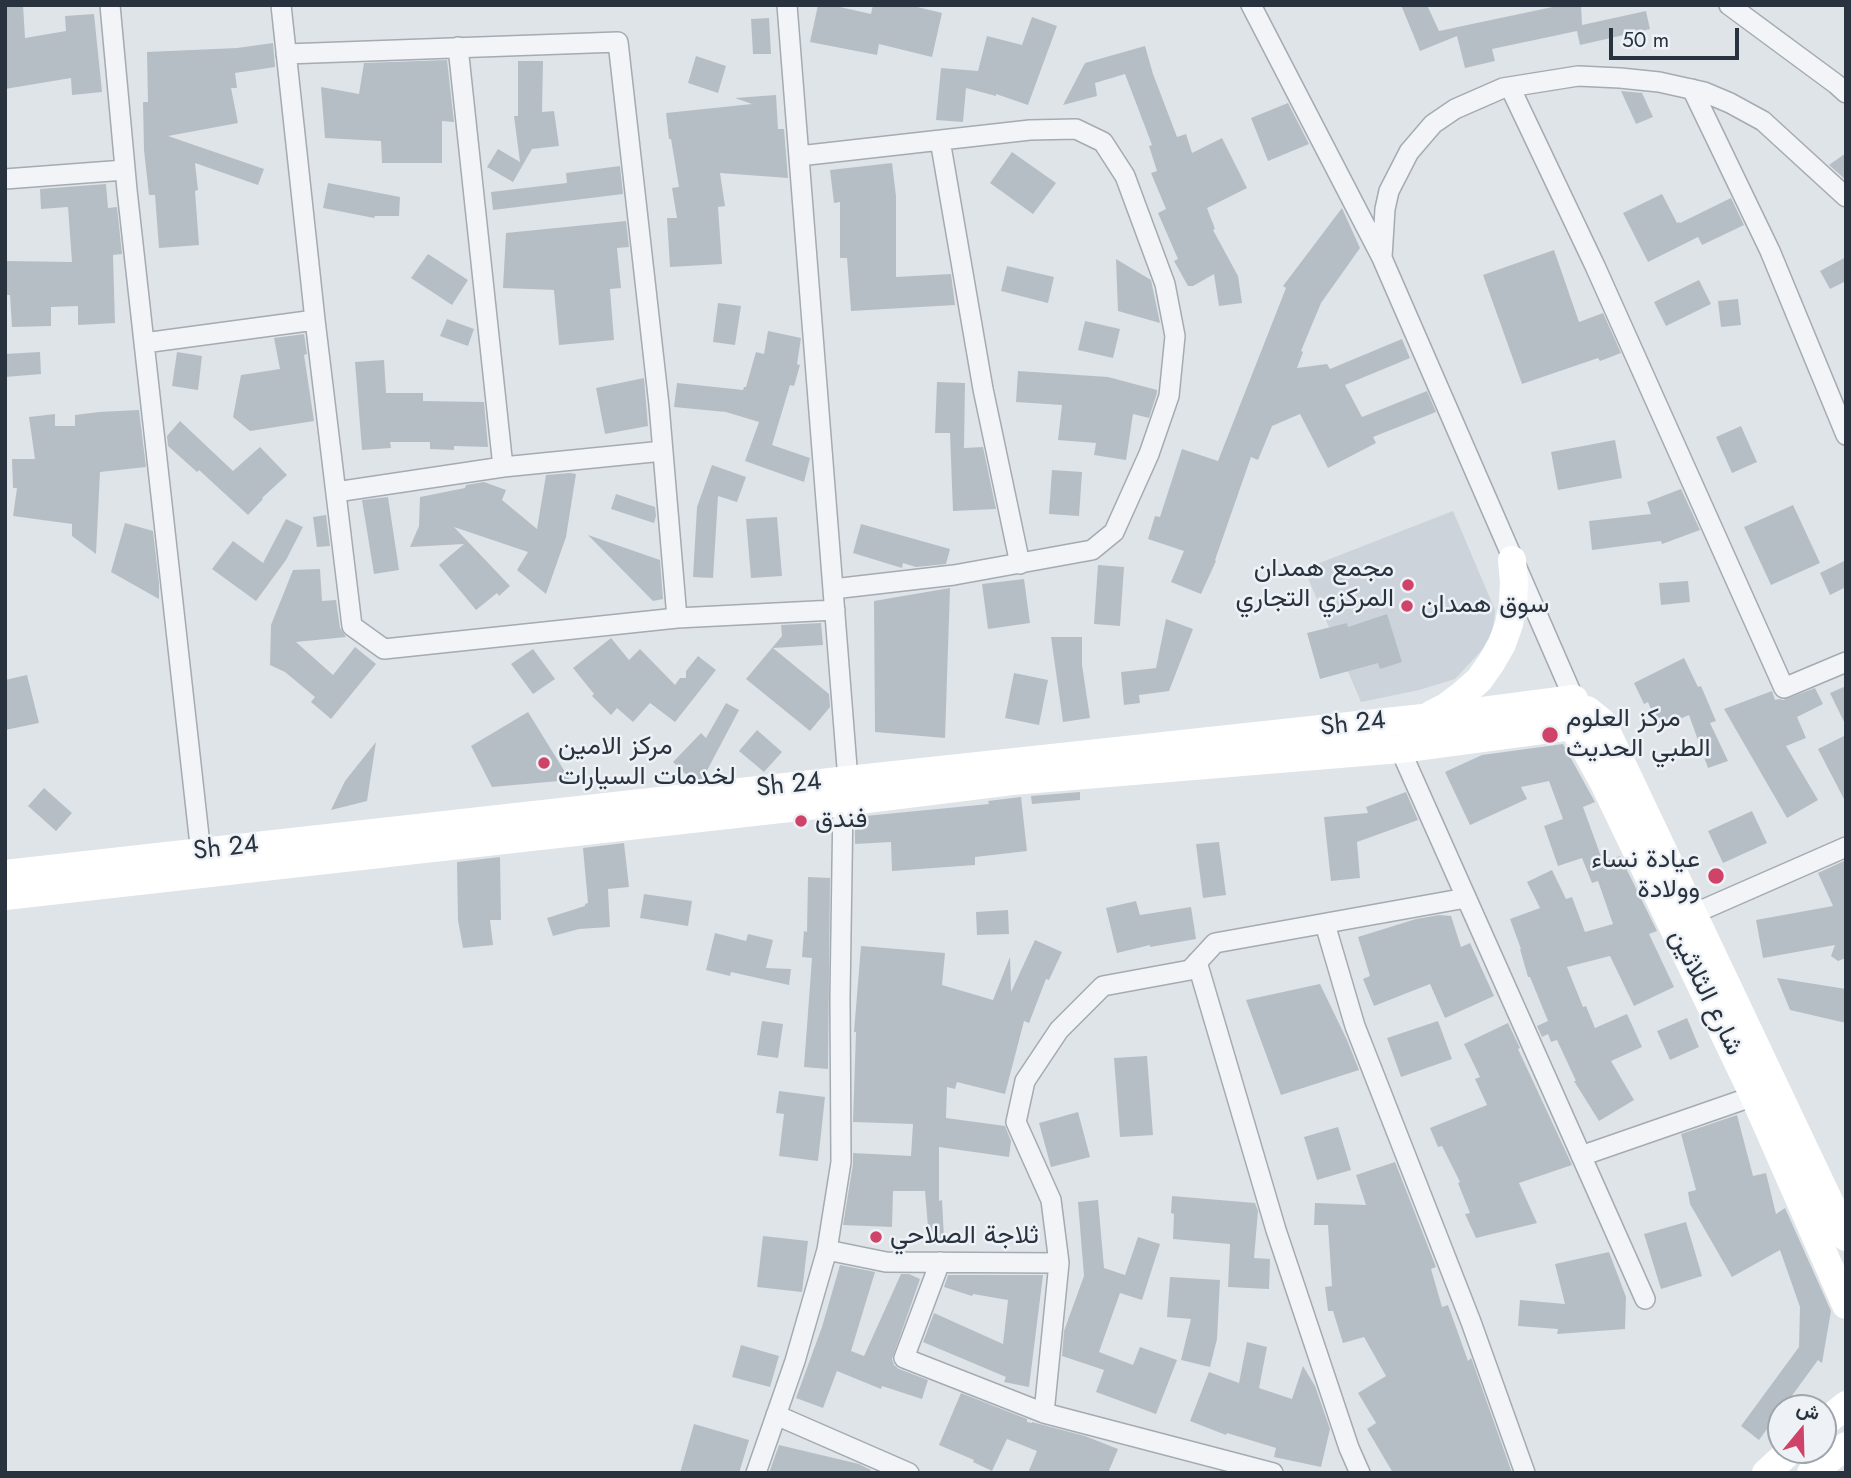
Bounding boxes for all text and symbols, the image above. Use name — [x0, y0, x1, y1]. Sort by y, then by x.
scale bar — [1613, 14, 1742, 58]
text: 50 m — [1622, 25, 1669, 55]
place label: مجمع همدان المركزي التجاري — [1236, 554, 1394, 616]
marker: مجمع همدان المركزي التجاري — [1400, 577, 1416, 593]
place label: سوق همدان — [1421, 590, 1549, 622]
marker: سوق همدان — [1399, 598, 1415, 614]
place label: مركز العلوم الطبي الحديث — [1566, 704, 1710, 766]
street label: Sh 24 — [1319, 706, 1387, 744]
marker: مركز العلوم الطبي الحديث — [1540, 725, 1560, 745]
place label: مركز الامين لخدمات السيارات — [558, 732, 736, 794]
marker: مركز الامين لخدمات السيارات — [536, 755, 552, 771]
street label: Sh 24 — [755, 767, 823, 805]
place label: فندق — [815, 805, 867, 837]
marker: فندق — [793, 813, 809, 829]
street label: Sh 24 — [192, 830, 260, 868]
place label: عيادة نساء وولادة — [1591, 845, 1700, 906]
marker: عيادة نساء وولادة — [1706, 866, 1726, 886]
street label: شارع الثلاثين — [1661, 925, 1749, 1061]
place label: ثلاجة الصلاحي — [890, 1221, 1039, 1253]
marker: ثلاجة الصلاحي — [868, 1229, 884, 1245]
north arrow — [1767, 1394, 1837, 1464]
text: ش — [1793, 1394, 1824, 1427]

